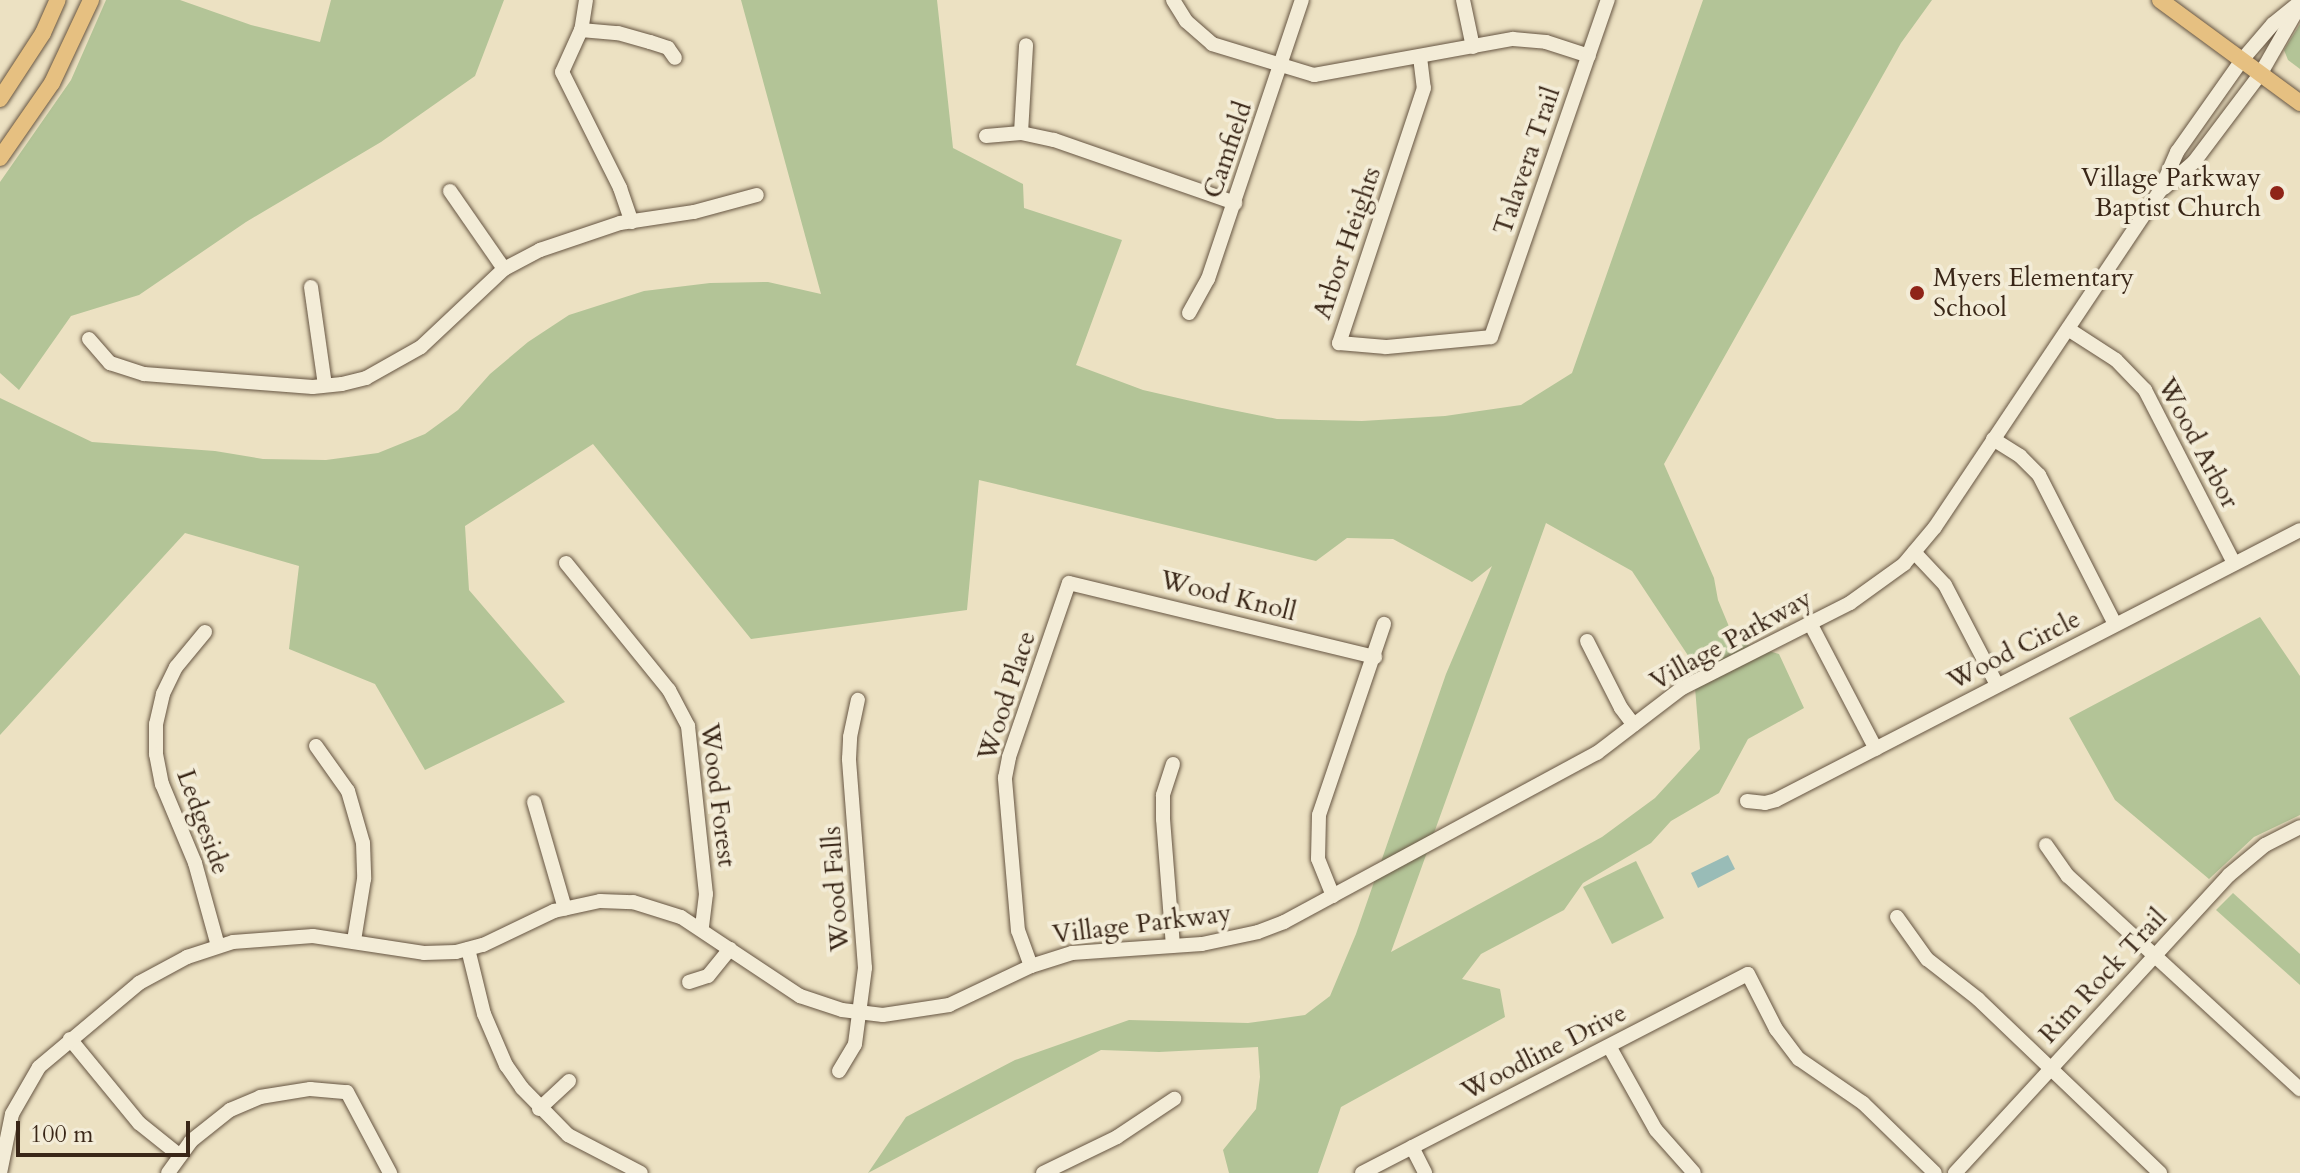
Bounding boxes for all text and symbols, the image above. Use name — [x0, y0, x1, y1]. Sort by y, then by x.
street label: Talavera Trail — [1487, 83, 1567, 239]
street label: Camfield — [1197, 98, 1259, 202]
place label: Village Parkway Baptist Church — [2081, 162, 2261, 224]
street label: Arbor Heights — [1306, 163, 1388, 323]
marker: Village Parkway Baptist Church — [2268, 184, 2286, 202]
place label: Myers Elementary School — [1933, 262, 2134, 324]
marker: Myers Elementary School — [1908, 284, 1926, 302]
street label: Wood Arbor — [2151, 372, 2245, 514]
street label: Wood Knoll — [1157, 564, 1299, 628]
street label: Village Parkway — [1645, 583, 1817, 697]
street label: Wood Circle — [1942, 603, 2086, 697]
street label: Wood Place — [971, 627, 1043, 765]
street label: Wood Forest — [694, 721, 742, 869]
street label: Ledgeside — [170, 765, 236, 879]
street label: Wood Falls — [816, 825, 856, 953]
street label: Village Parkway — [1051, 898, 1233, 950]
street label: Rim Rock Trail — [2033, 902, 2173, 1050]
street label: Woodline Drive — [1456, 997, 1632, 1107]
scale bar — [20, 1105, 194, 1155]
text: 100 m — [30, 1118, 94, 1151]

